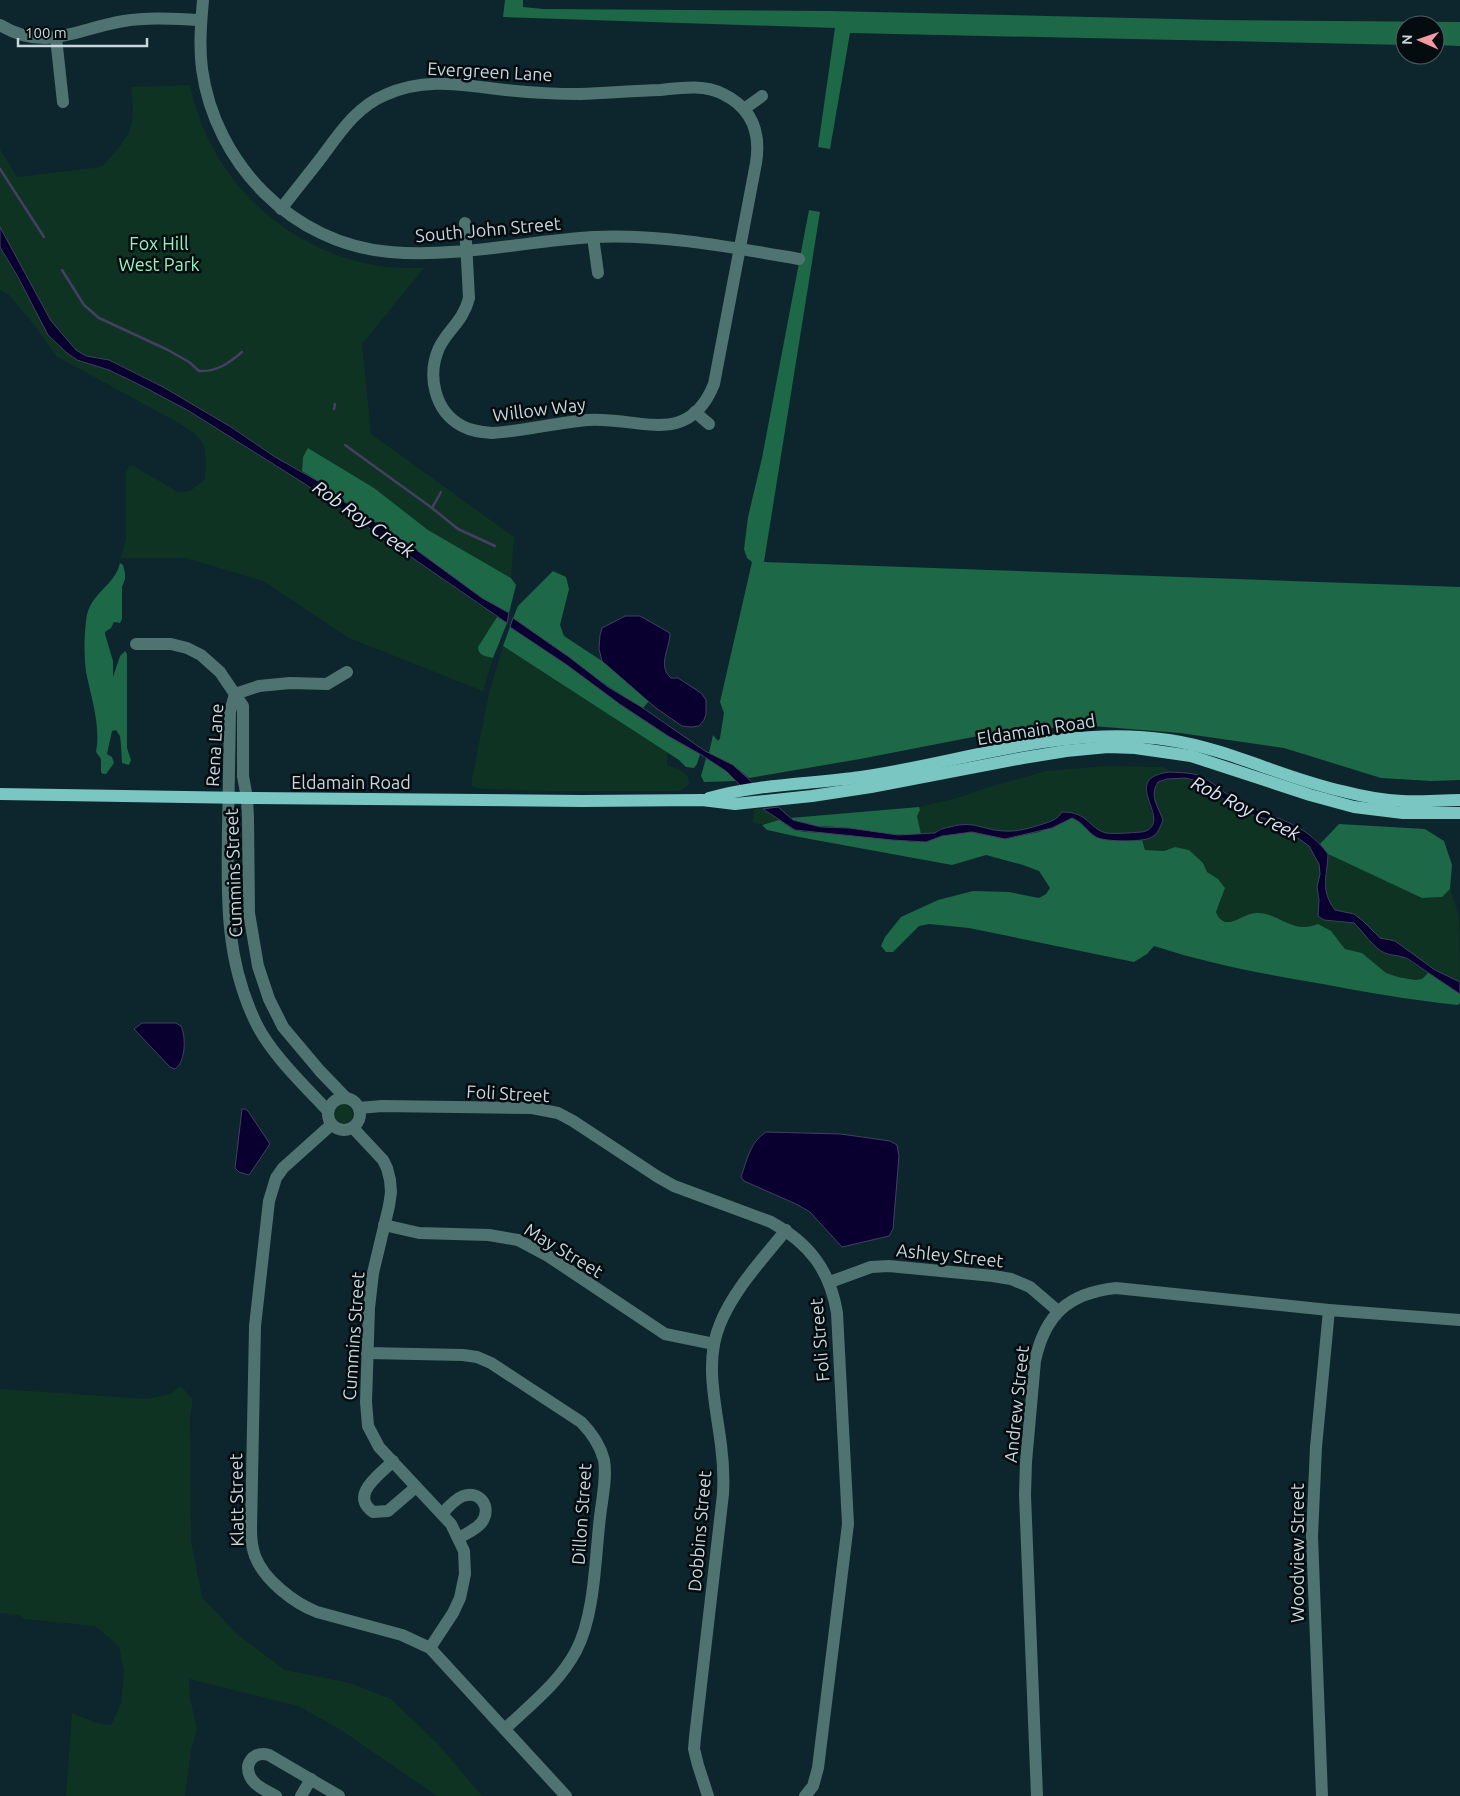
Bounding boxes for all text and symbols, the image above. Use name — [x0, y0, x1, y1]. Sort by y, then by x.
scale bar — [18, 15, 146, 47]
north arrow — [1395, 15, 1445, 65]
text: 100 m — [25, 24, 67, 41]
text: N — [1399, 34, 1415, 45]
street label: Evergreen Lane — [427, 58, 553, 84]
street label: South John Street — [414, 213, 562, 245]
park label: Fox Hill West Park — [118, 233, 200, 274]
street label: Willow Way — [491, 393, 587, 425]
water label: Rob Roy Creek — [309, 476, 419, 562]
street label: Rena Lane — [202, 703, 226, 787]
street label: Eldamain Road — [975, 710, 1097, 748]
water label: Rob Roy Creek — [1188, 771, 1304, 845]
street label: Eldamain Road — [291, 772, 411, 792]
street label: Cummins Street — [221, 808, 245, 938]
street label: Foli Street — [466, 1081, 550, 1105]
street label: May Street — [521, 1219, 607, 1281]
street label: Ashley Street — [895, 1239, 1005, 1271]
street label: Cummins Street — [339, 1271, 367, 1401]
street label: Foli Street — [805, 1298, 833, 1382]
street label: Andrew Street — [1000, 1344, 1032, 1464]
street label: Klatt Street — [225, 1453, 247, 1547]
street label: Dillon Street — [567, 1463, 595, 1565]
street label: Dobbins Street — [684, 1470, 714, 1592]
street label: Woodview Street — [1287, 1483, 1307, 1623]

